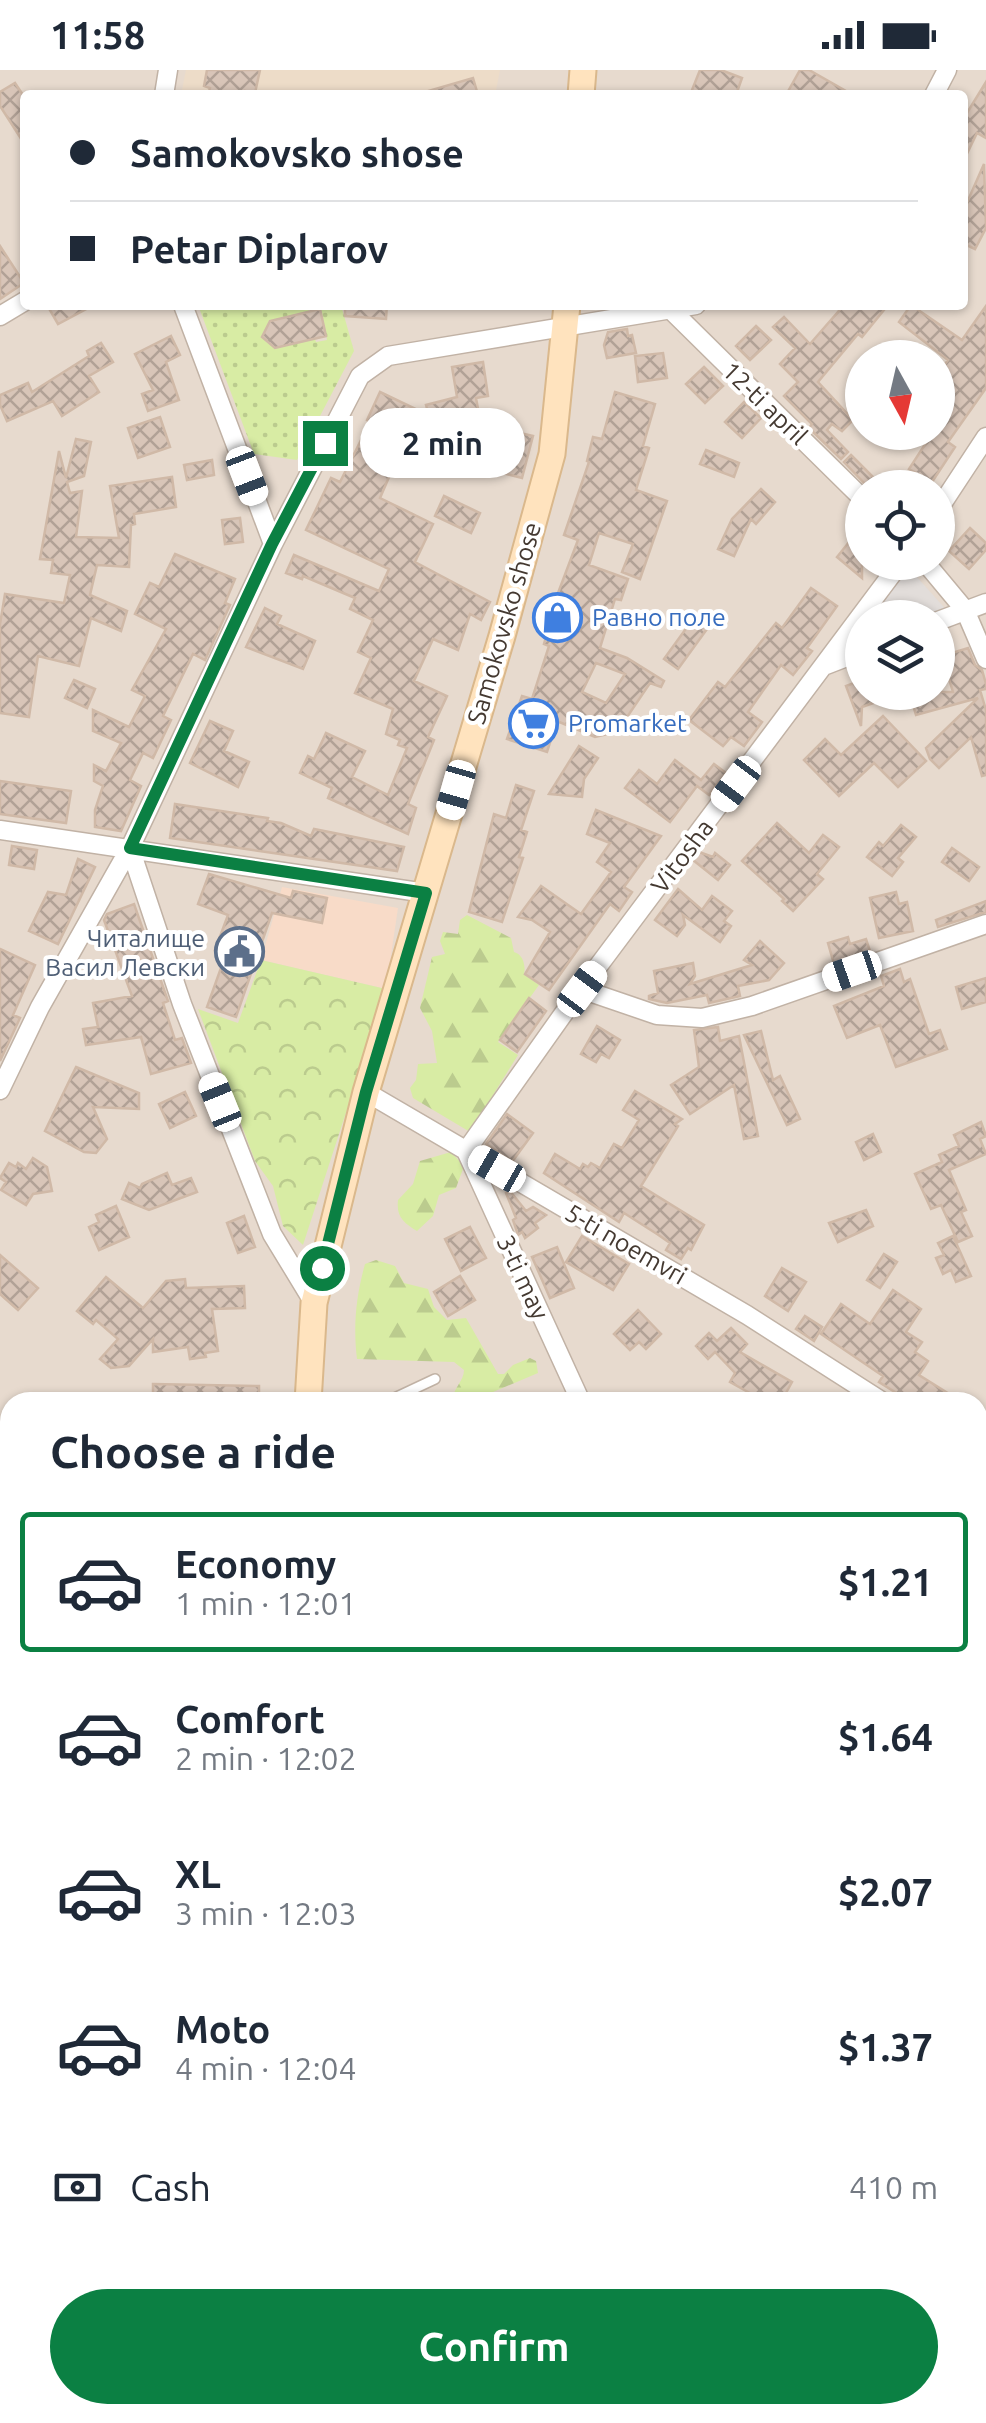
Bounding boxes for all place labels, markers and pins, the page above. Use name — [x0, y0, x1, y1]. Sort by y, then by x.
shop icon: Равно поле — [531, 591, 583, 643]
place label: Равно поле — [592, 603, 726, 631]
supermarket icon: Promarket — [507, 697, 559, 749]
place label: Promarket — [568, 709, 687, 737]
place label: Читалище Васил Левски — [45, 924, 205, 981]
public building icon: Читалище Васил Левски — [214, 926, 266, 978]

